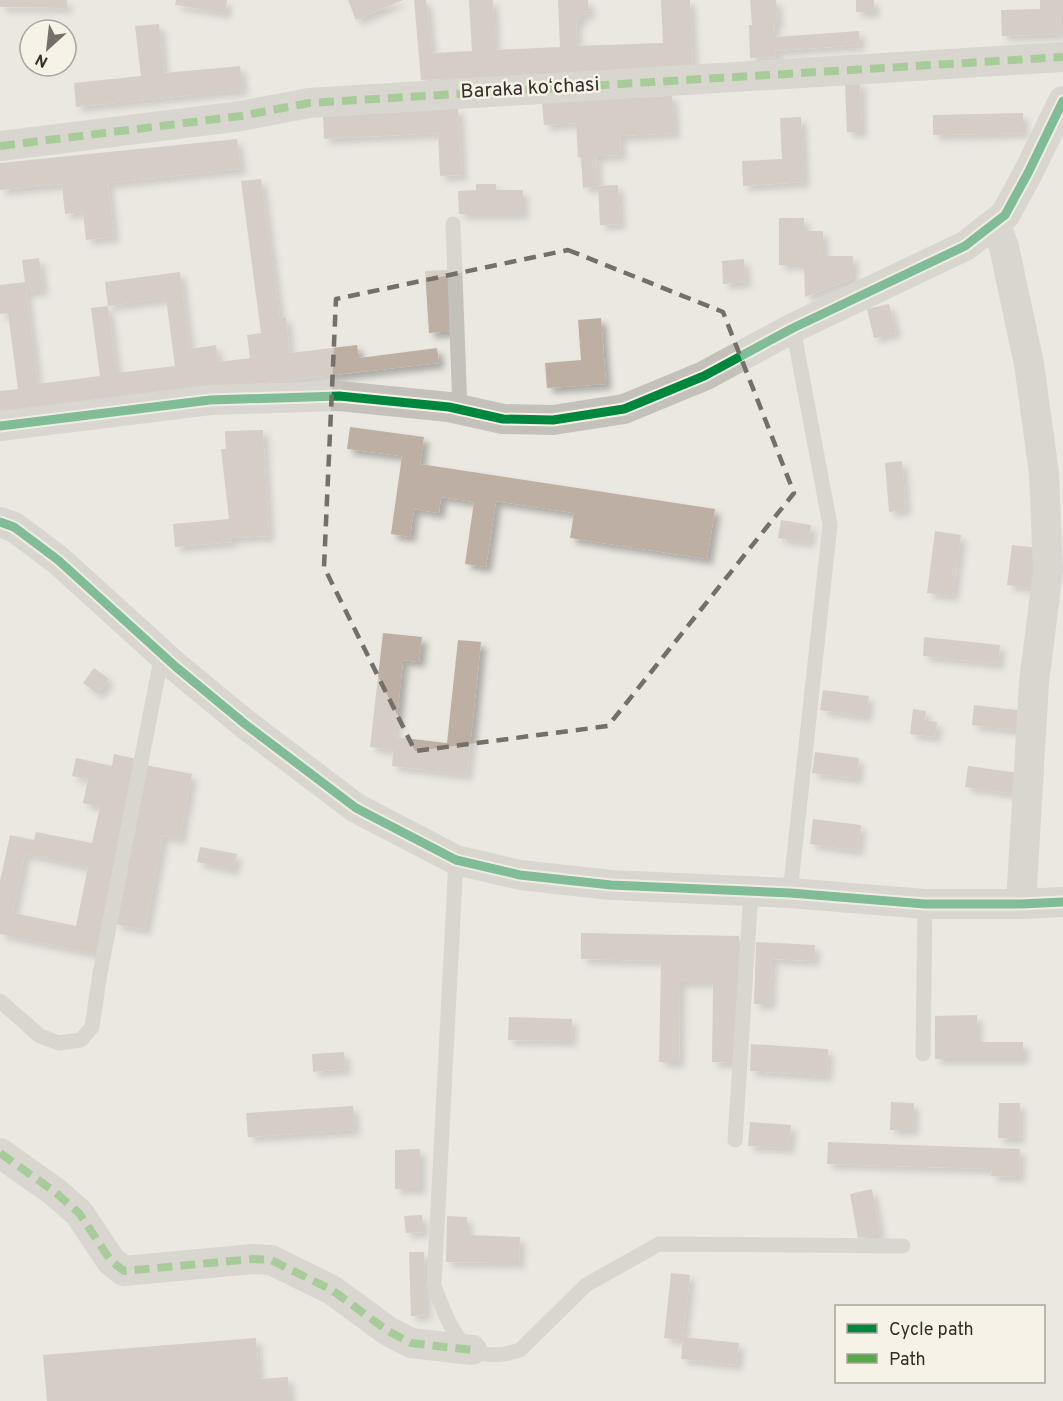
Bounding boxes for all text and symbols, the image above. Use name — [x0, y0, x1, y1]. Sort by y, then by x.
north arrow — [18, 18, 78, 78]
text: N — [32, 48, 52, 71]
street label: Baraka koʻchasi — [460, 72, 600, 106]
legend — [835, 1305, 1045, 1383]
text: Cycle path — [889, 1319, 974, 1342]
text: Path — [889, 1349, 926, 1372]

